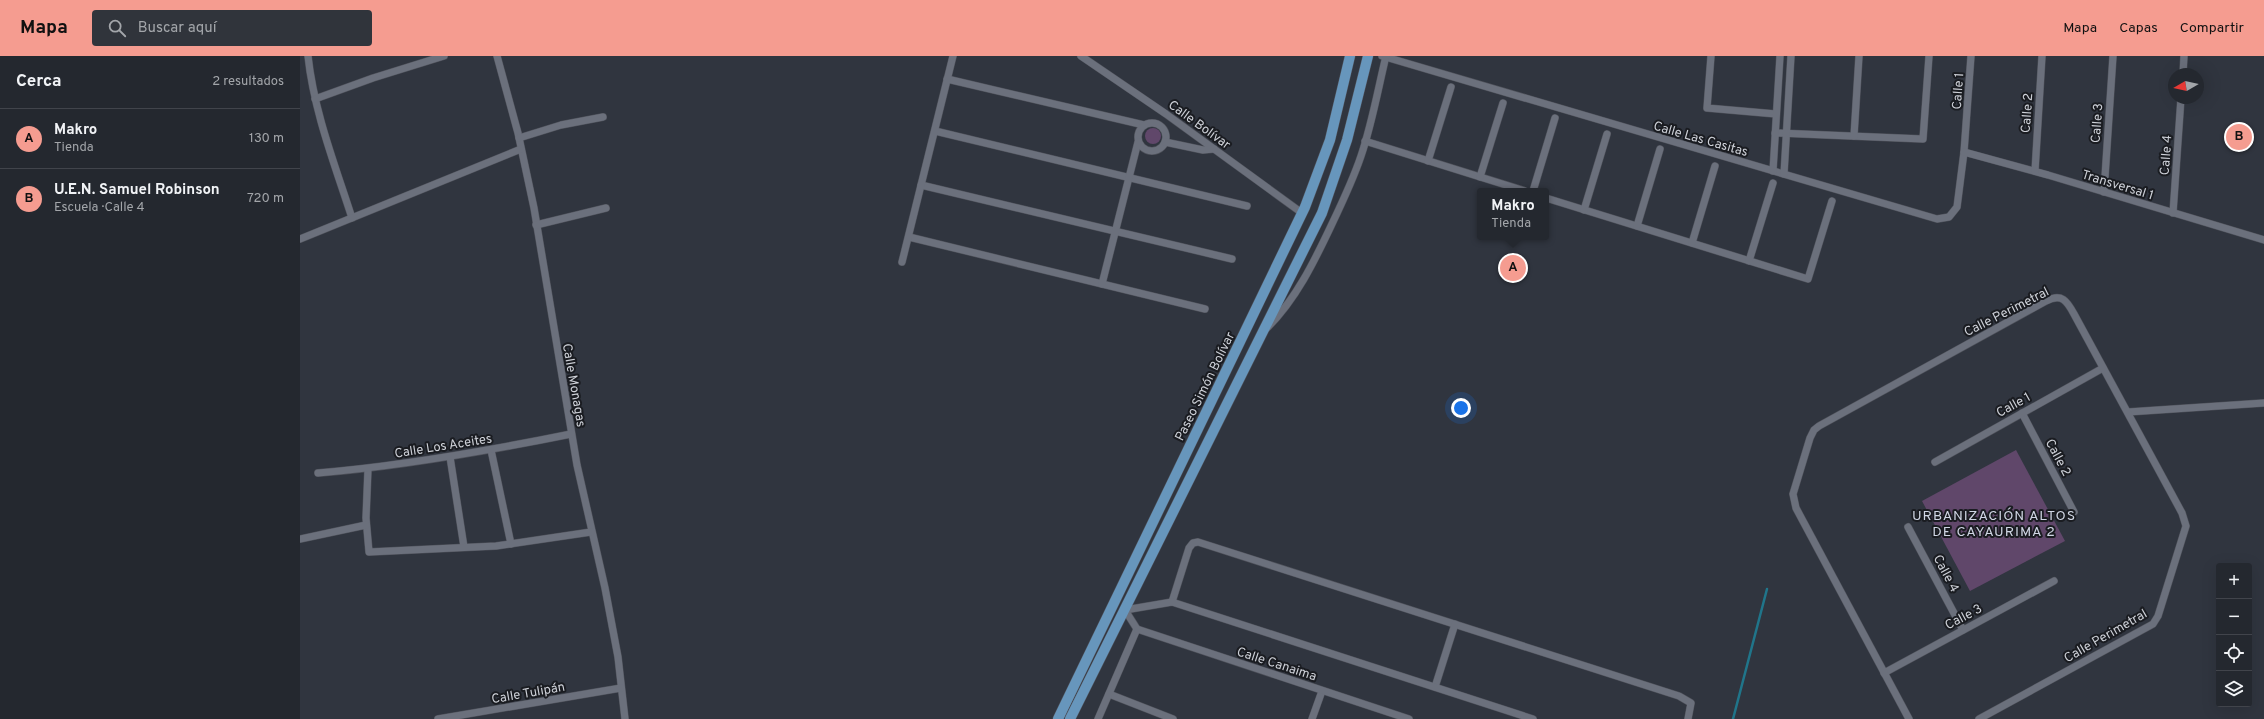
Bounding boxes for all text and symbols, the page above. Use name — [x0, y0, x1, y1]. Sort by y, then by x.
search box — [92, 10, 372, 46]
text: Mapa — [20, 16, 68, 40]
icon: search — [106, 17, 128, 39]
text: Buscar aquí — [138, 19, 217, 38]
text: Mapa — [2063, 20, 2097, 37]
text: Capas — [2119, 20, 2158, 37]
text: Compartir — [2180, 20, 2244, 37]
north arrow — [2168, 68, 2204, 104]
text: Cerca — [16, 71, 62, 93]
street label: Calle 1 — [1950, 72, 1968, 110]
text: 2 resultados — [212, 74, 284, 90]
street label: Calle 2 — [2019, 93, 2037, 134]
street label: Calle Bolívar — [1165, 98, 1233, 154]
street label: Calle 3 — [2089, 103, 2107, 144]
street label: Calle Las Casitas — [1651, 119, 1750, 161]
text: Makro — [54, 121, 97, 140]
pin: B — [2226, 122, 2252, 152]
text: A — [24, 131, 34, 147]
text: 130 m — [249, 131, 284, 147]
street label: Calle 4 — [2158, 135, 2176, 176]
text: Tienda — [54, 140, 94, 156]
street label: Transversal 1 — [2080, 167, 2155, 204]
text: U.E.N. Samuel Robinson — [54, 181, 220, 200]
popup — [1477, 188, 1549, 240]
text: B — [25, 191, 33, 207]
text: 720 m — [247, 191, 284, 207]
text: Makro — [1491, 197, 1535, 216]
text: Escuela · Calle 4 — [54, 200, 145, 216]
text: Tienda — [1491, 216, 1531, 232]
pin: A — [1500, 253, 1526, 283]
street label: Calle Perimetral — [1962, 284, 2052, 341]
street label: Paseo Simón Bolívar — [1172, 330, 1239, 444]
street label: Calle Monagas — [558, 342, 588, 428]
street label: Calle 1 — [1994, 390, 2034, 422]
your location — [1451, 398, 1471, 418]
street label: Calle Los Aceites — [393, 431, 493, 463]
street label: Calle 2 — [2041, 436, 2074, 479]
district label: URBANIZACIÓN ALTOS DE CAYAURIMA 2 — [1912, 507, 2076, 541]
street label: Calle 4 — [1929, 552, 1962, 595]
map controls — [2216, 563, 2252, 707]
button: + — [2216, 563, 2252, 599]
button: − — [2216, 599, 2252, 635]
street label: Calle 3 — [1943, 601, 1985, 634]
street label: Calle Perimetral — [2062, 606, 2150, 667]
button: locate — [2216, 635, 2252, 671]
street label: Calle Canaima — [1234, 644, 1318, 685]
button: layers — [2216, 671, 2252, 707]
street label: Calle Tulipán — [490, 680, 566, 708]

